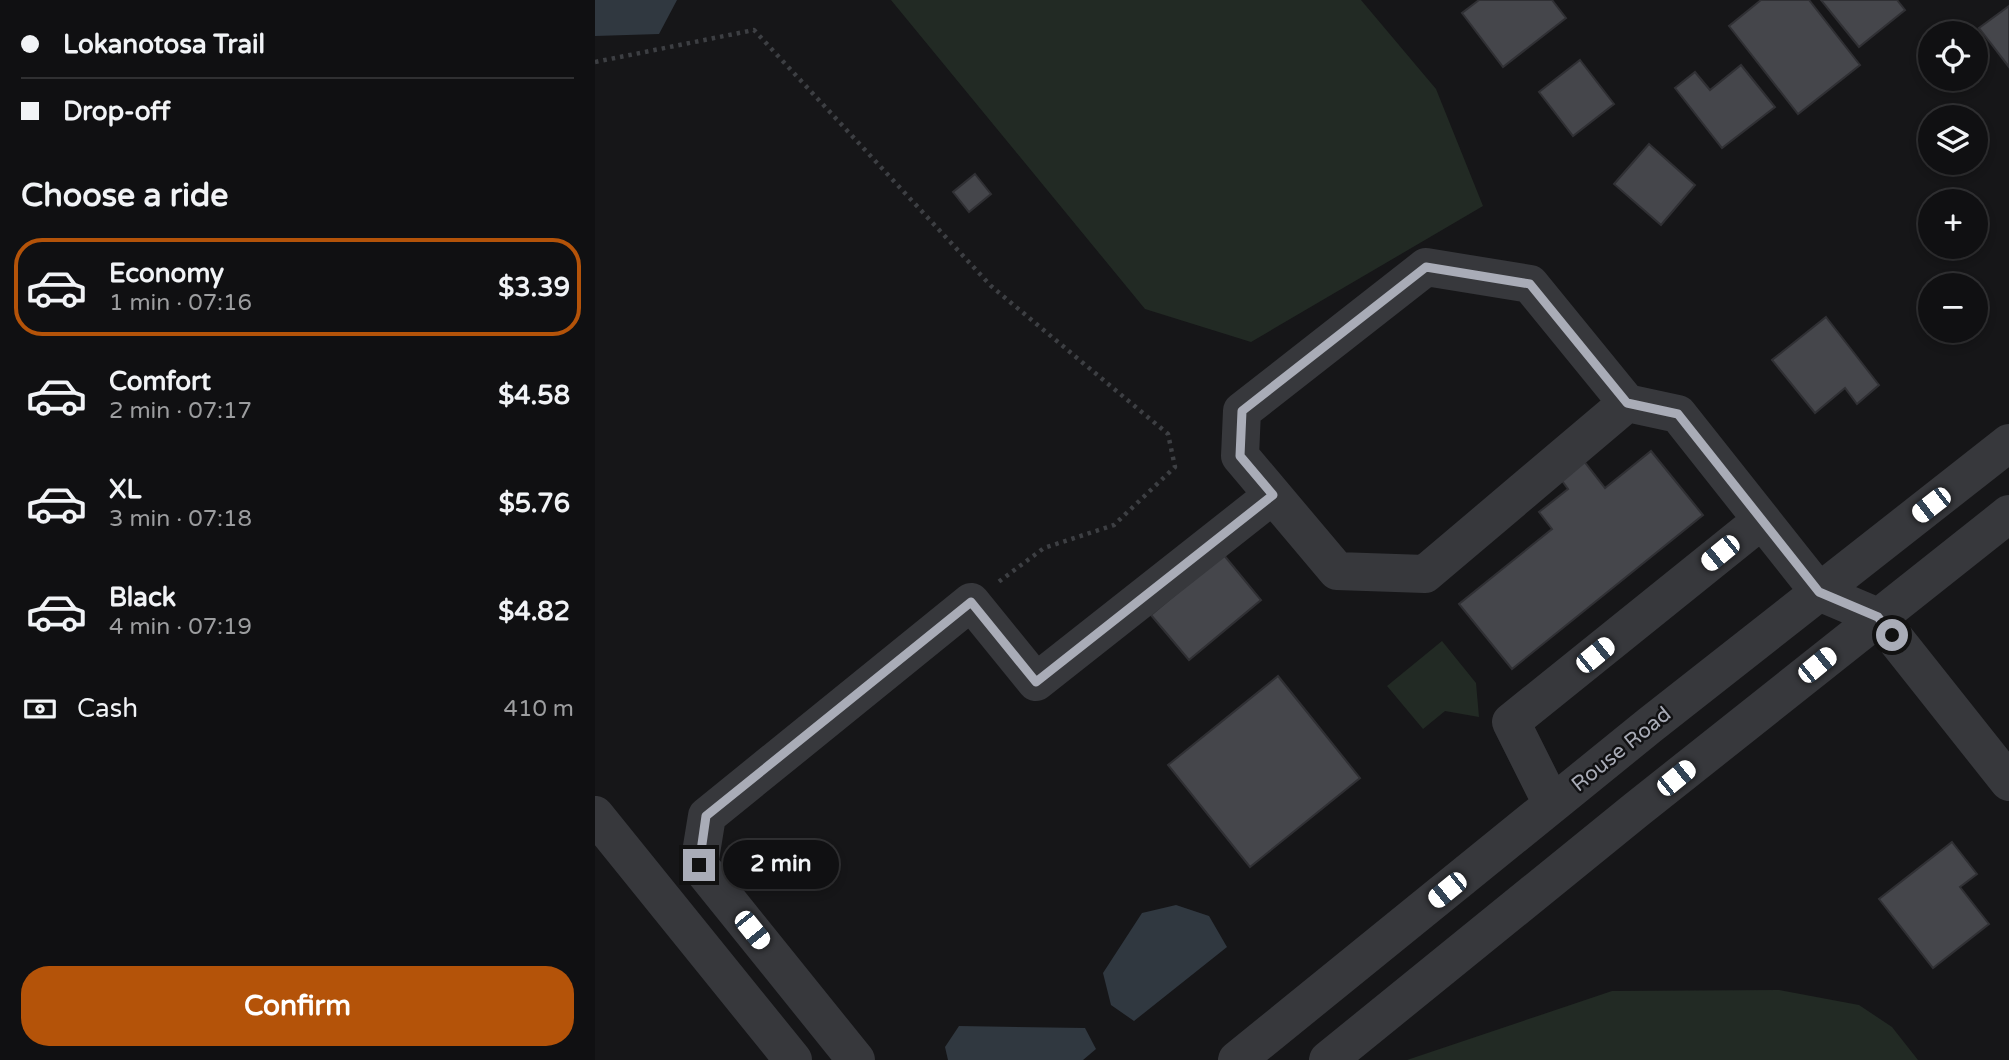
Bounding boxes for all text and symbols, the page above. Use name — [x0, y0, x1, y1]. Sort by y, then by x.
map controls — [1918, 21, 1988, 343]
button: locate — [1918, 21, 1988, 91]
text: Lokanotosa Trail — [63, 29, 265, 60]
text: Drop-off — [63, 96, 170, 127]
button: layers — [1918, 105, 1988, 175]
text: Choose a ride — [21, 177, 228, 215]
button: + — [1918, 189, 1988, 259]
icon: car — [25, 256, 88, 319]
text: Economy — [109, 258, 224, 289]
text: $3.39 — [498, 272, 570, 303]
button: − — [1918, 273, 1988, 343]
text: 1 min · 07:16 — [109, 289, 252, 317]
icon: car — [25, 364, 88, 427]
text: Comfort — [109, 366, 211, 397]
text: $4.58 — [498, 380, 570, 411]
text: 2 min · 07:17 — [109, 397, 252, 425]
icon: car — [25, 472, 88, 535]
text: XL — [109, 474, 141, 505]
car — [1908, 484, 1955, 526]
text: $5.76 — [499, 488, 570, 519]
text: 3 min · 07:18 — [109, 505, 252, 533]
car — [1698, 532, 1743, 574]
icon: car — [25, 580, 88, 643]
text: Black — [109, 582, 176, 613]
text: $4.82 — [498, 596, 570, 627]
text: 4 min · 07:19 — [109, 613, 252, 641]
route start — [1876, 619, 1908, 651]
car — [1573, 634, 1618, 676]
car — [1795, 644, 1840, 686]
icon: cash — [21, 690, 59, 728]
text: Cash — [77, 693, 138, 724]
text: 410 m — [504, 695, 574, 723]
street label: Rouse Road — [1567, 702, 1676, 797]
car — [1654, 757, 1699, 799]
callout: 2 min — [723, 840, 839, 890]
route end — [683, 849, 715, 881]
text: 2 min — [750, 850, 812, 878]
car — [1425, 869, 1470, 911]
car — [731, 907, 774, 953]
button: Confirm — [21, 966, 574, 1046]

